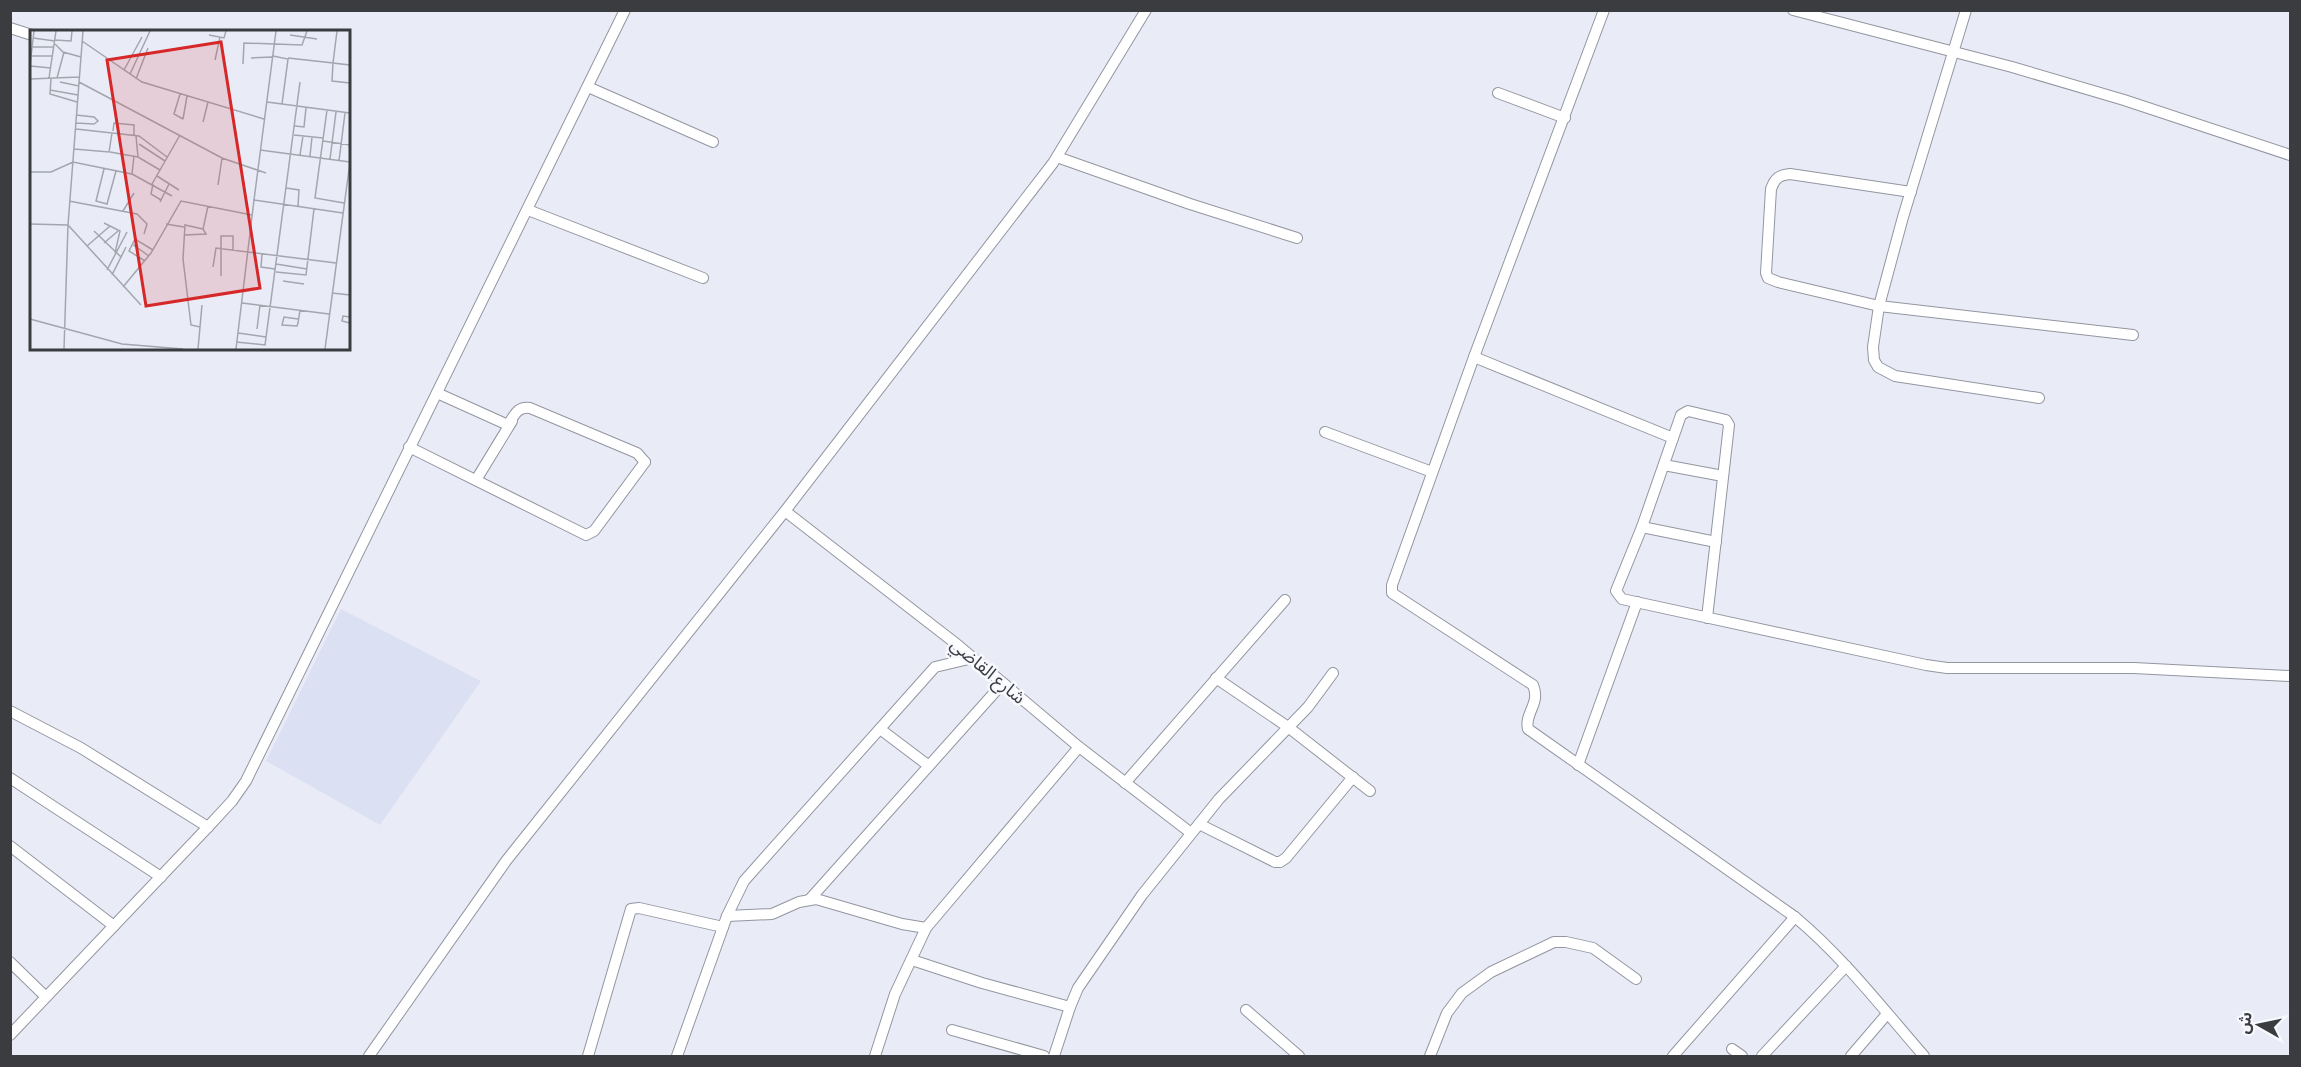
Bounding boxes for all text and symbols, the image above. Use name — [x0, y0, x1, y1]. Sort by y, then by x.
inset map — [30, 30, 350, 350]
street label: شارع القاضي — [944, 632, 1031, 711]
north arrow — [2229, 995, 2289, 1055]
text: ش — [2233, 1010, 2256, 1035]

